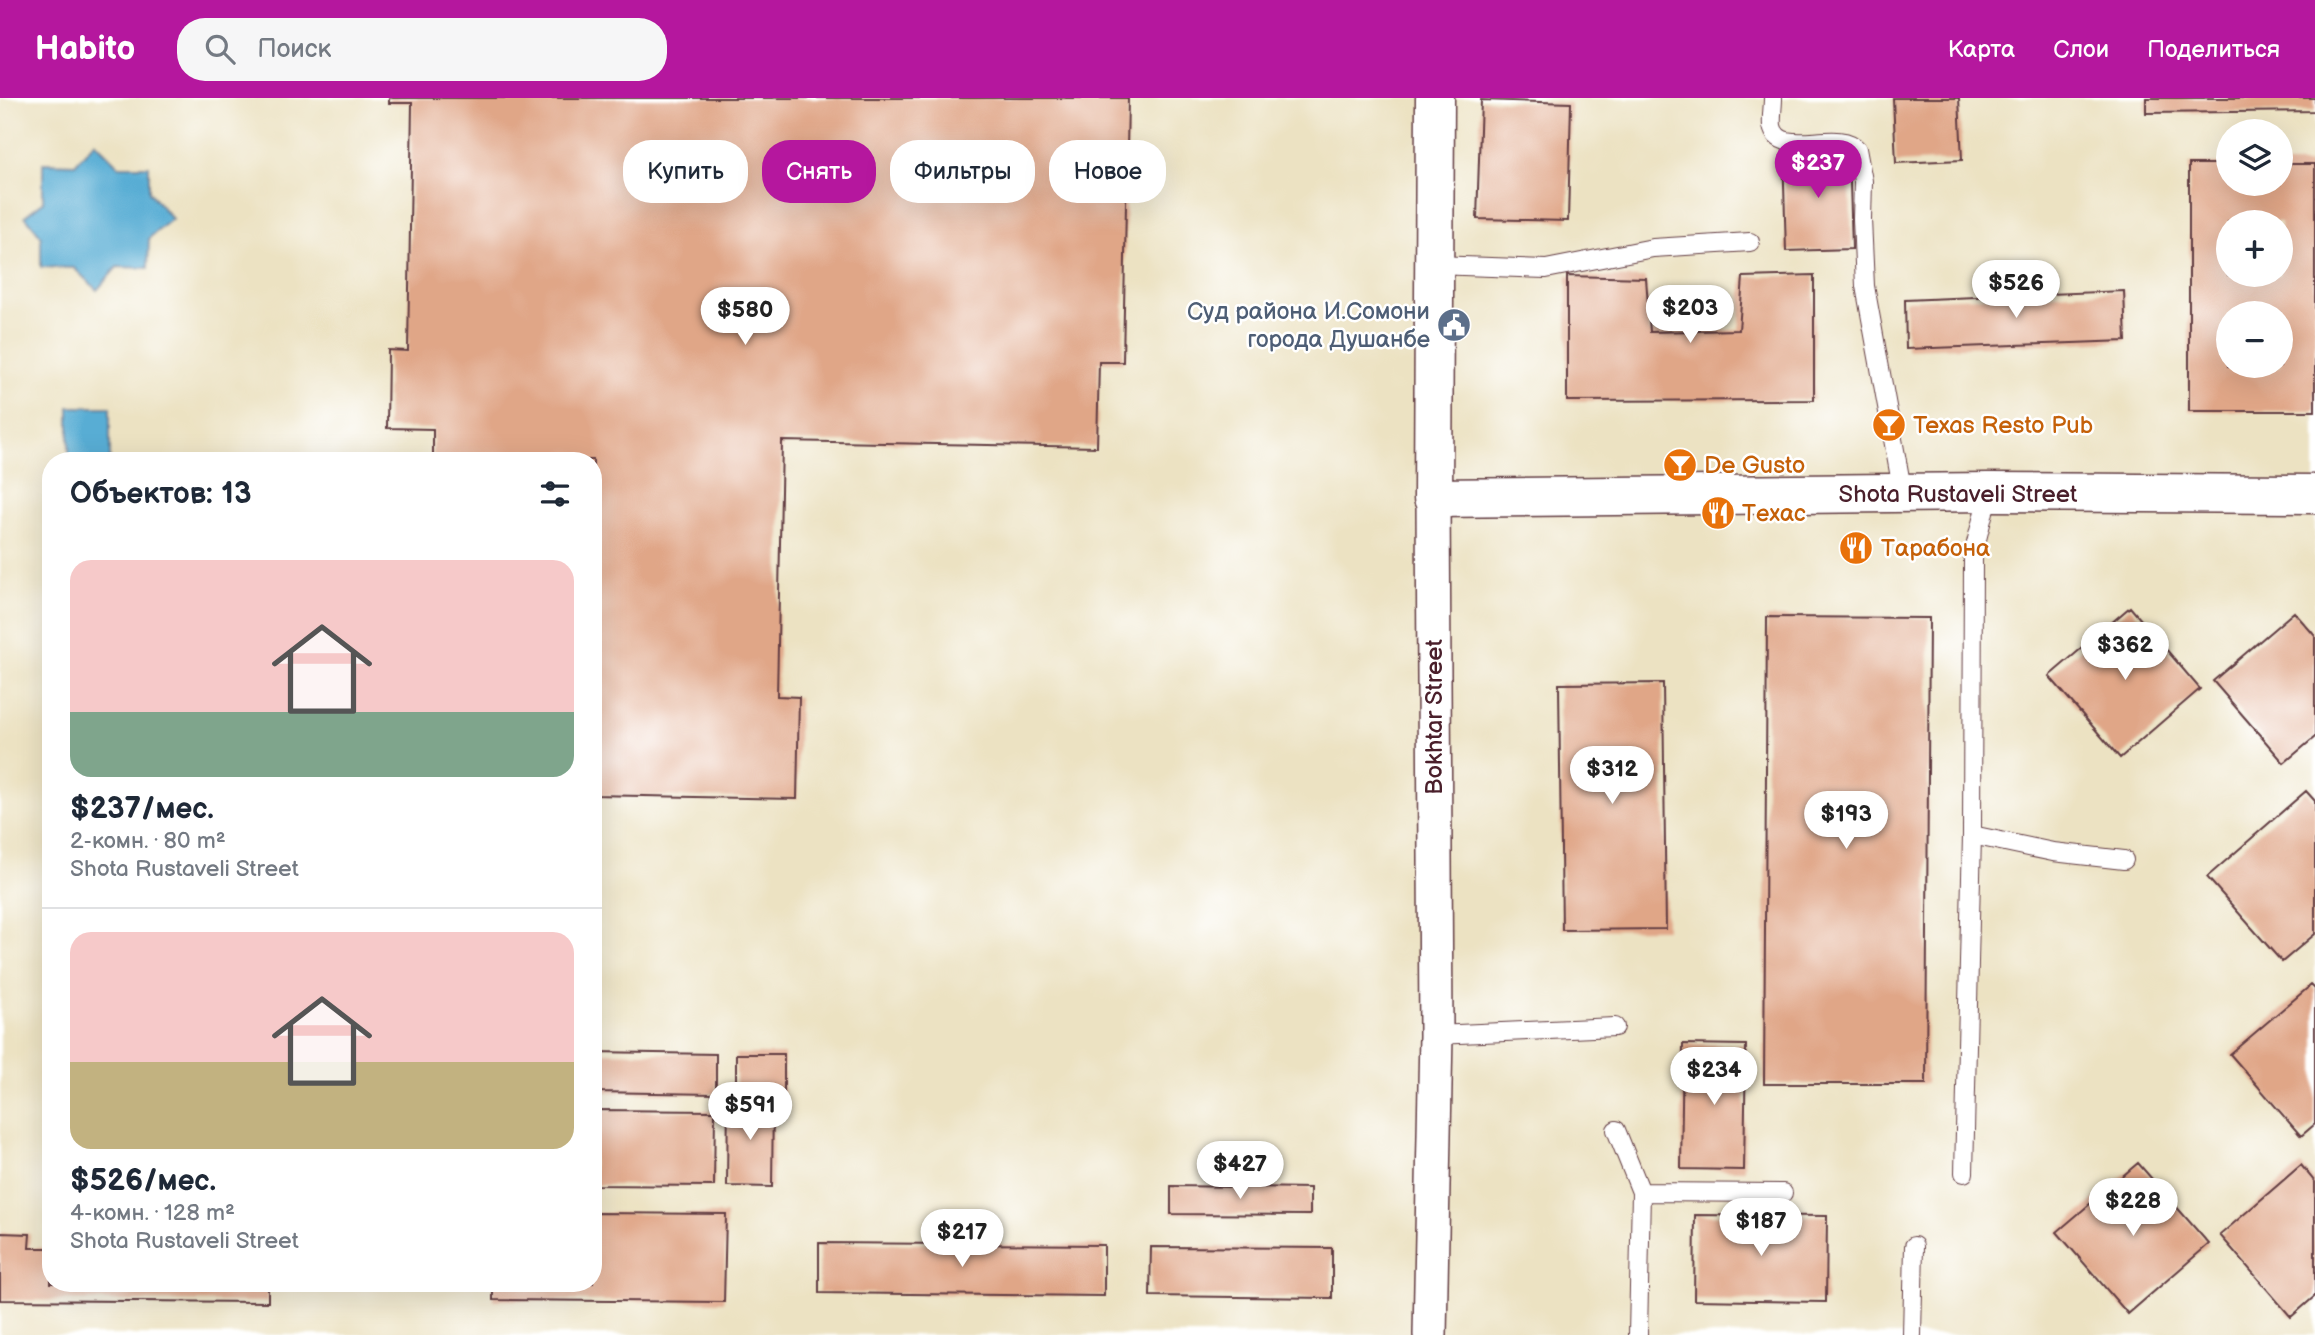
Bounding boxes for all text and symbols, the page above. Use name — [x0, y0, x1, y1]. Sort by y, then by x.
search box — [177, 18, 667, 81]
text: Habito — [35, 29, 135, 69]
icon: search — [201, 30, 239, 68]
text: Поиск — [257, 34, 331, 65]
text: Карта — [1948, 35, 2015, 64]
text: Слои — [2053, 35, 2109, 64]
text: Поделиться — [2147, 35, 2280, 64]
map controls — [2216, 119, 2293, 378]
button: layers — [2216, 119, 2293, 196]
chip: Купить — [623, 140, 748, 203]
chip: Снять — [762, 140, 876, 203]
chip: Фильтры — [890, 140, 1035, 203]
chip: Новое — [1049, 140, 1166, 203]
pin: $237 — [1777, 140, 1859, 200]
text: $237 — [1791, 149, 1845, 177]
button: + — [2216, 210, 2293, 287]
pin: $526 — [1975, 260, 2057, 320]
text: $526 — [1988, 269, 2044, 297]
pin: $203 — [1649, 286, 1731, 345]
pin: $580 — [704, 288, 786, 347]
text: $203 — [1662, 294, 1718, 322]
text: $580 — [717, 296, 773, 324]
place label: Суд района И.Сомони города Душанбе — [1187, 297, 1430, 354]
button: − — [2216, 301, 2293, 378]
public building icon: Суд района И.Сомони города Душанбе — [1435, 306, 1473, 344]
bar icon: Texas Resto Pub — [1870, 406, 1908, 444]
place label: Texas Resto Pub — [1913, 411, 2093, 440]
bar icon: De Gusto — [1661, 446, 1699, 484]
place label: De Gusto — [1704, 451, 1805, 480]
icon: filters — [536, 475, 574, 513]
text: Объектов: 13 — [70, 476, 251, 512]
street label: Shota Rustaveli Street — [1839, 480, 2078, 509]
restaurant icon: Техас — [1699, 494, 1737, 532]
place label: Техас — [1742, 499, 1806, 528]
restaurant icon: Тарабона — [1837, 529, 1875, 567]
place label: Тарабона — [1881, 534, 1990, 563]
icon: home — [259, 606, 385, 732]
pin: $362 — [2084, 622, 2166, 682]
text: $362 — [2097, 631, 2153, 659]
street label: Bokhtar Street — [1420, 638, 1449, 795]
pin: $312 — [1571, 746, 1653, 806]
text: $312 — [1586, 755, 1638, 783]
text: $237/мес. — [70, 791, 214, 827]
pin: $193 — [1805, 792, 1887, 851]
text: $193 — [1820, 800, 1872, 828]
text: 2-комн. · 80 m² — [70, 827, 226, 855]
text: Shota Rustaveli Street — [70, 855, 299, 883]
icon: home — [259, 978, 385, 1104]
pin: $234 — [1673, 1048, 1755, 1107]
text: $234 — [1686, 1056, 1742, 1084]
pin: $591 — [709, 1082, 791, 1142]
text: $591 — [724, 1091, 776, 1119]
pin: $427 — [1199, 1142, 1281, 1201]
text: $427 — [1213, 1150, 1267, 1178]
text: $526/мес. — [70, 1163, 216, 1199]
pin: $228 — [2092, 1178, 2174, 1238]
text: $228 — [2105, 1187, 2161, 1215]
pin: $187 — [1720, 1198, 1802, 1258]
text: 4-комн. · 128 m² — [70, 1199, 235, 1227]
text: $187 — [1735, 1207, 1787, 1235]
pin: $217 — [921, 1210, 1003, 1269]
text: $217 — [937, 1218, 987, 1246]
text: Shota Rustaveli Street — [70, 1227, 299, 1255]

